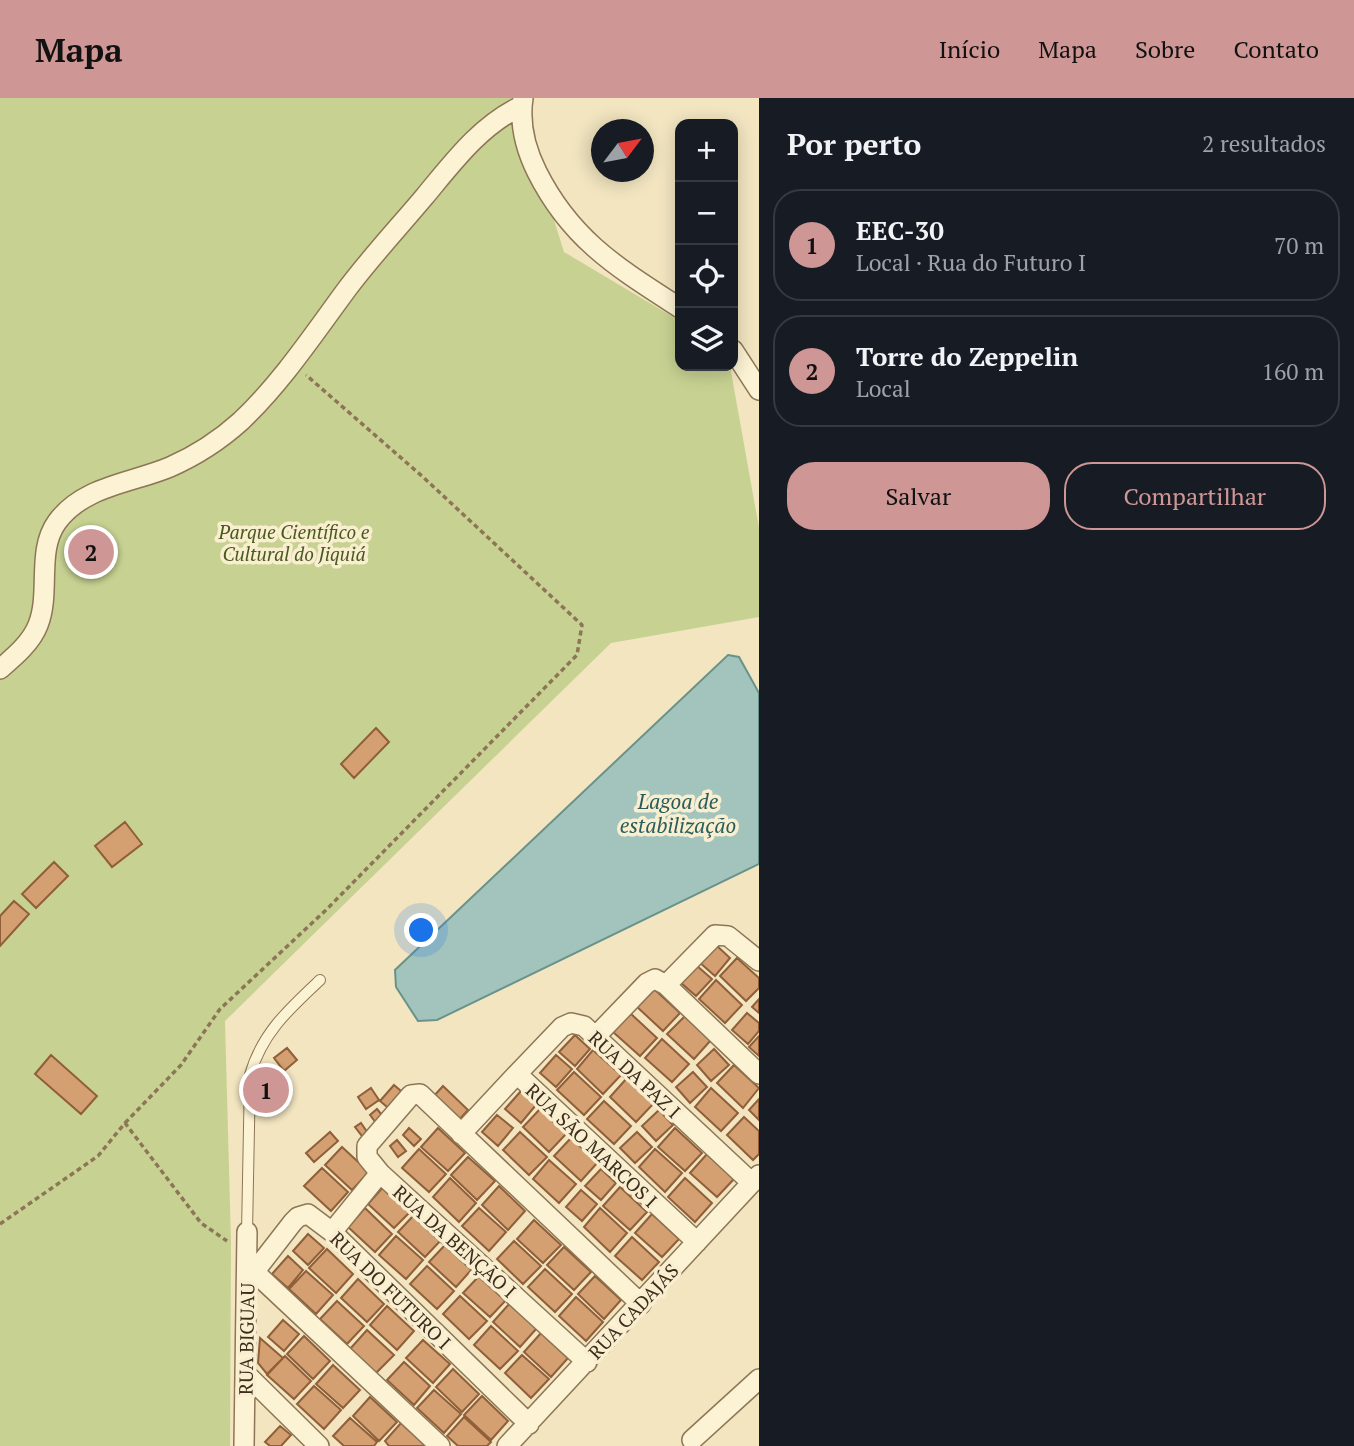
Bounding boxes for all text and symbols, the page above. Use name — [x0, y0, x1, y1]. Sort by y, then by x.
text: Mapa — [35, 28, 123, 71]
text: Início — [939, 33, 1000, 65]
text: Mapa — [1038, 33, 1097, 65]
text: Sobre — [1135, 33, 1195, 65]
text: Contato — [1233, 33, 1319, 65]
north arrow — [591, 119, 654, 182]
map controls — [675, 119, 738, 371]
button: + — [675, 119, 738, 182]
text: Por perto — [787, 124, 921, 164]
text: 2 resultados — [1202, 128, 1326, 159]
button: − — [675, 182, 738, 245]
text: EEC-30 — [856, 213, 944, 247]
text: 1 — [806, 230, 819, 261]
text: 70 m — [1274, 230, 1324, 261]
button: locate — [675, 245, 738, 308]
text: Local · Rua do Futuro I — [856, 247, 1086, 278]
button: layers — [675, 308, 738, 371]
text: Torre do Zeppelin — [856, 339, 1078, 373]
text: 2 — [806, 356, 819, 387]
text: 160 m — [1262, 356, 1324, 387]
text: Local — [856, 373, 911, 404]
button: Salvar — [787, 462, 1050, 530]
button: Compartilhar — [1064, 462, 1326, 530]
park label: Parque Científico e Cultural do Jiquiá — [218, 519, 370, 566]
pin: 2 — [68, 526, 114, 578]
water label: Lagoa de estabilização — [620, 787, 736, 839]
your location — [404, 913, 438, 947]
street label: RUA DA PAZ I — [584, 1025, 686, 1123]
pin: 1 — [243, 1064, 289, 1116]
street label: RUA SÃO MARCOS I — [521, 1077, 663, 1213]
street label: RUA DA BENÇÃO I — [388, 1179, 522, 1303]
street label: RUA DO FUTURO I — [325, 1226, 457, 1354]
street label: RUA CADAJÁS — [582, 1258, 684, 1364]
street label: RUA BIGUAU — [233, 1283, 259, 1395]

